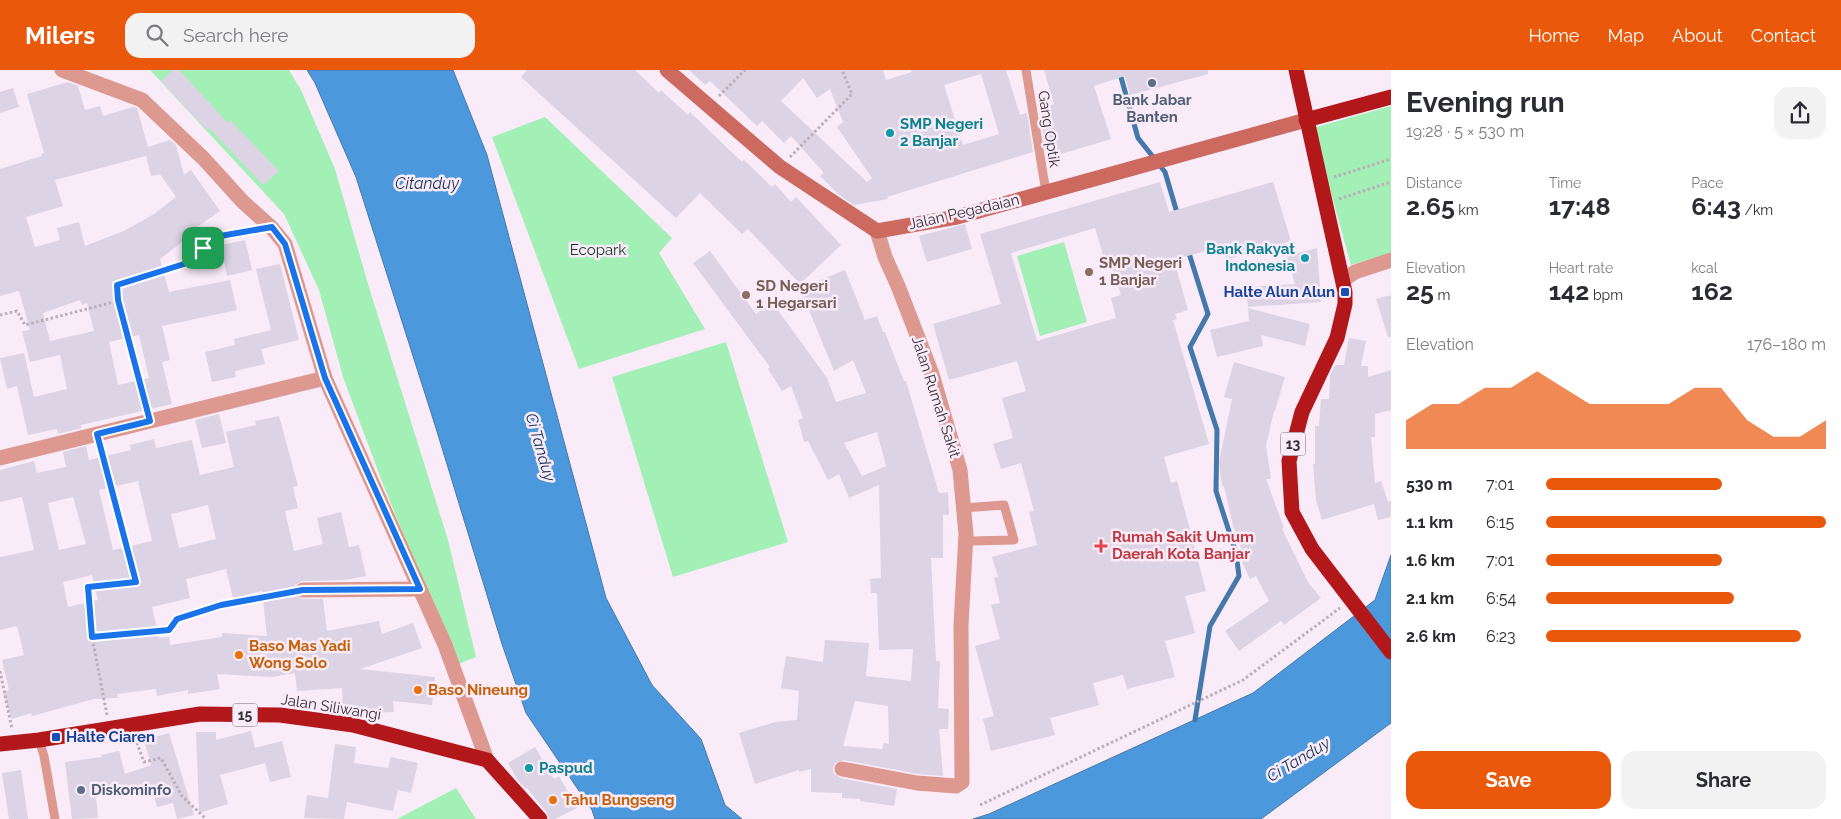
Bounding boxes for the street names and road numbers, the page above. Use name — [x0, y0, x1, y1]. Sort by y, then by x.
street label: Gang Optik — [1034, 89, 1064, 169]
street label: Jalan Pegadaian — [907, 190, 1021, 234]
street label: Jalan Rumah Sakit — [908, 334, 964, 460]
road number: 13 — [1280, 432, 1306, 456]
street label: Jalan Siliwangi — [280, 690, 382, 724]
road number: 15 — [232, 704, 258, 726]

